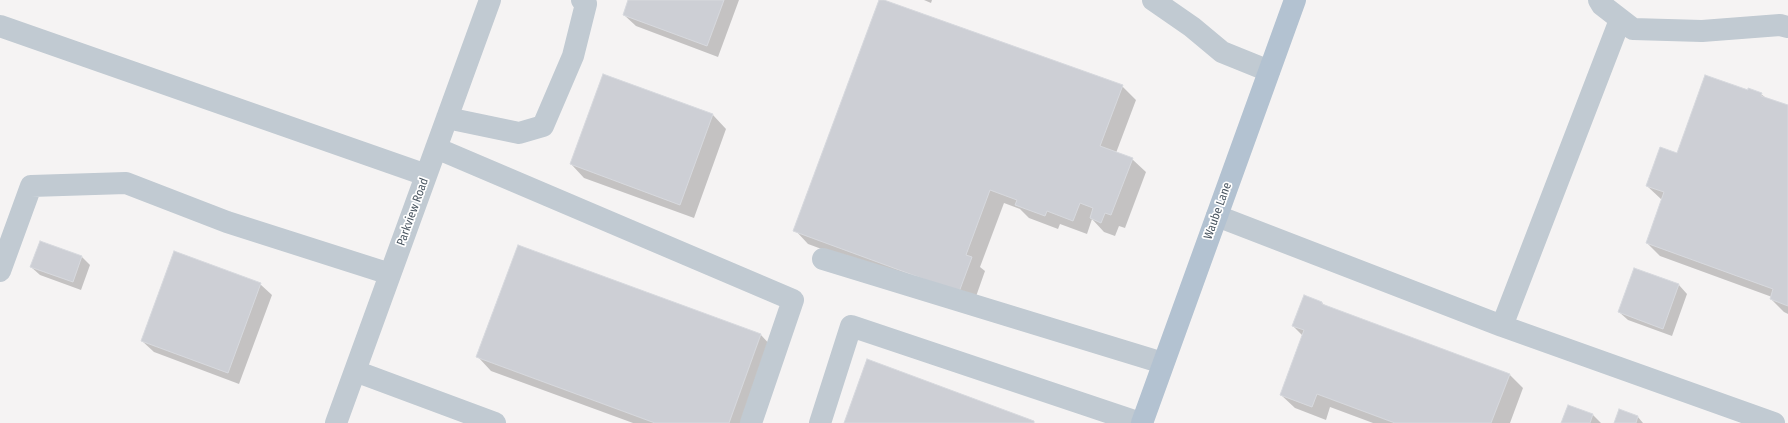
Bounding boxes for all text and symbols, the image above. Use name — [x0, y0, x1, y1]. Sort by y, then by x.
street label: Parkview Road — [394, 176, 432, 248]
street label: Waube Lane — [1201, 181, 1235, 241]

